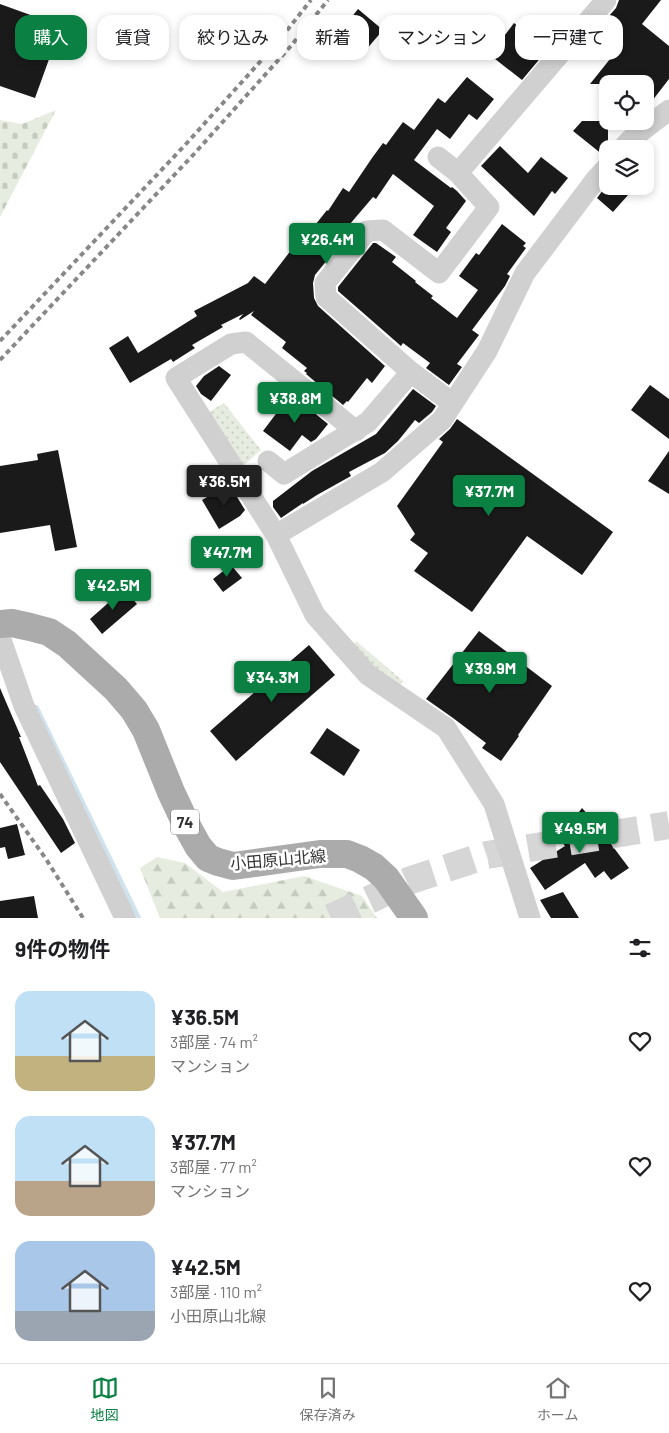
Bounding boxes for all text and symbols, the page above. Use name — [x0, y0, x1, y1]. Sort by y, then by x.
chip: 購入 — [15, 15, 87, 60]
chip: 賃貸 — [97, 15, 169, 60]
chip: 絞り込み — [179, 15, 287, 60]
chip: 新着 — [297, 15, 369, 60]
chip: マンション — [379, 15, 505, 60]
chip: 一戸建て — [515, 15, 623, 60]
map controls — [599, 75, 654, 195]
button: locate — [599, 75, 654, 130]
button: layers — [599, 140, 654, 195]
pin: ¥26.4M — [286, 222, 368, 265]
text: ¥26.4M — [300, 229, 354, 248]
pin: ¥38.8M — [254, 382, 336, 424]
text: ¥38.8M — [269, 388, 321, 407]
pin: ¥36.5M — [183, 464, 265, 507]
text: ¥36.5M — [198, 471, 250, 490]
pin: ¥37.7M — [448, 474, 530, 517]
text: ¥37.7M — [464, 481, 514, 500]
pin: ¥47.7M — [186, 536, 268, 578]
text: ¥47.7M — [202, 542, 252, 561]
pin: ¥42.5M — [72, 568, 154, 611]
text: ¥42.5M — [86, 575, 140, 594]
pin: ¥39.9M — [449, 652, 531, 694]
text: ¥39.9M — [464, 658, 516, 677]
pin: ¥34.3M — [231, 660, 313, 703]
text: ¥34.3M — [245, 667, 299, 686]
road number: 74 — [171, 810, 199, 834]
pin: ¥49.5M — [539, 812, 621, 854]
text: ¥49.5M — [553, 818, 607, 837]
street label: 小田原山北線 — [229, 845, 327, 873]
icon: filters — [626, 934, 654, 962]
text: 9件の物件 — [15, 936, 110, 961]
text: ¥36.5M — [170, 1004, 239, 1029]
icon: home — [55, 1011, 115, 1071]
icon: heart — [626, 1027, 654, 1055]
text: 3部屋 · 74 m² — [170, 1032, 258, 1051]
text: マンション — [170, 1056, 250, 1075]
text: ¥37.7M — [170, 1129, 236, 1154]
icon: home — [55, 1136, 115, 1196]
icon: heart — [626, 1152, 654, 1180]
text: 3部屋 · 77 m² — [170, 1157, 257, 1176]
text: マンション — [170, 1181, 250, 1200]
text: ¥42.5M — [170, 1254, 241, 1279]
icon: home — [55, 1261, 115, 1321]
icon: heart — [626, 1277, 654, 1305]
text: 3部屋 · 110 m² — [170, 1282, 262, 1301]
text: 小田原山北線 — [170, 1306, 266, 1325]
tab: 地図 — [91, 1374, 119, 1424]
tab: 保存済み — [300, 1374, 356, 1424]
tab: ホーム — [537, 1374, 578, 1424]

